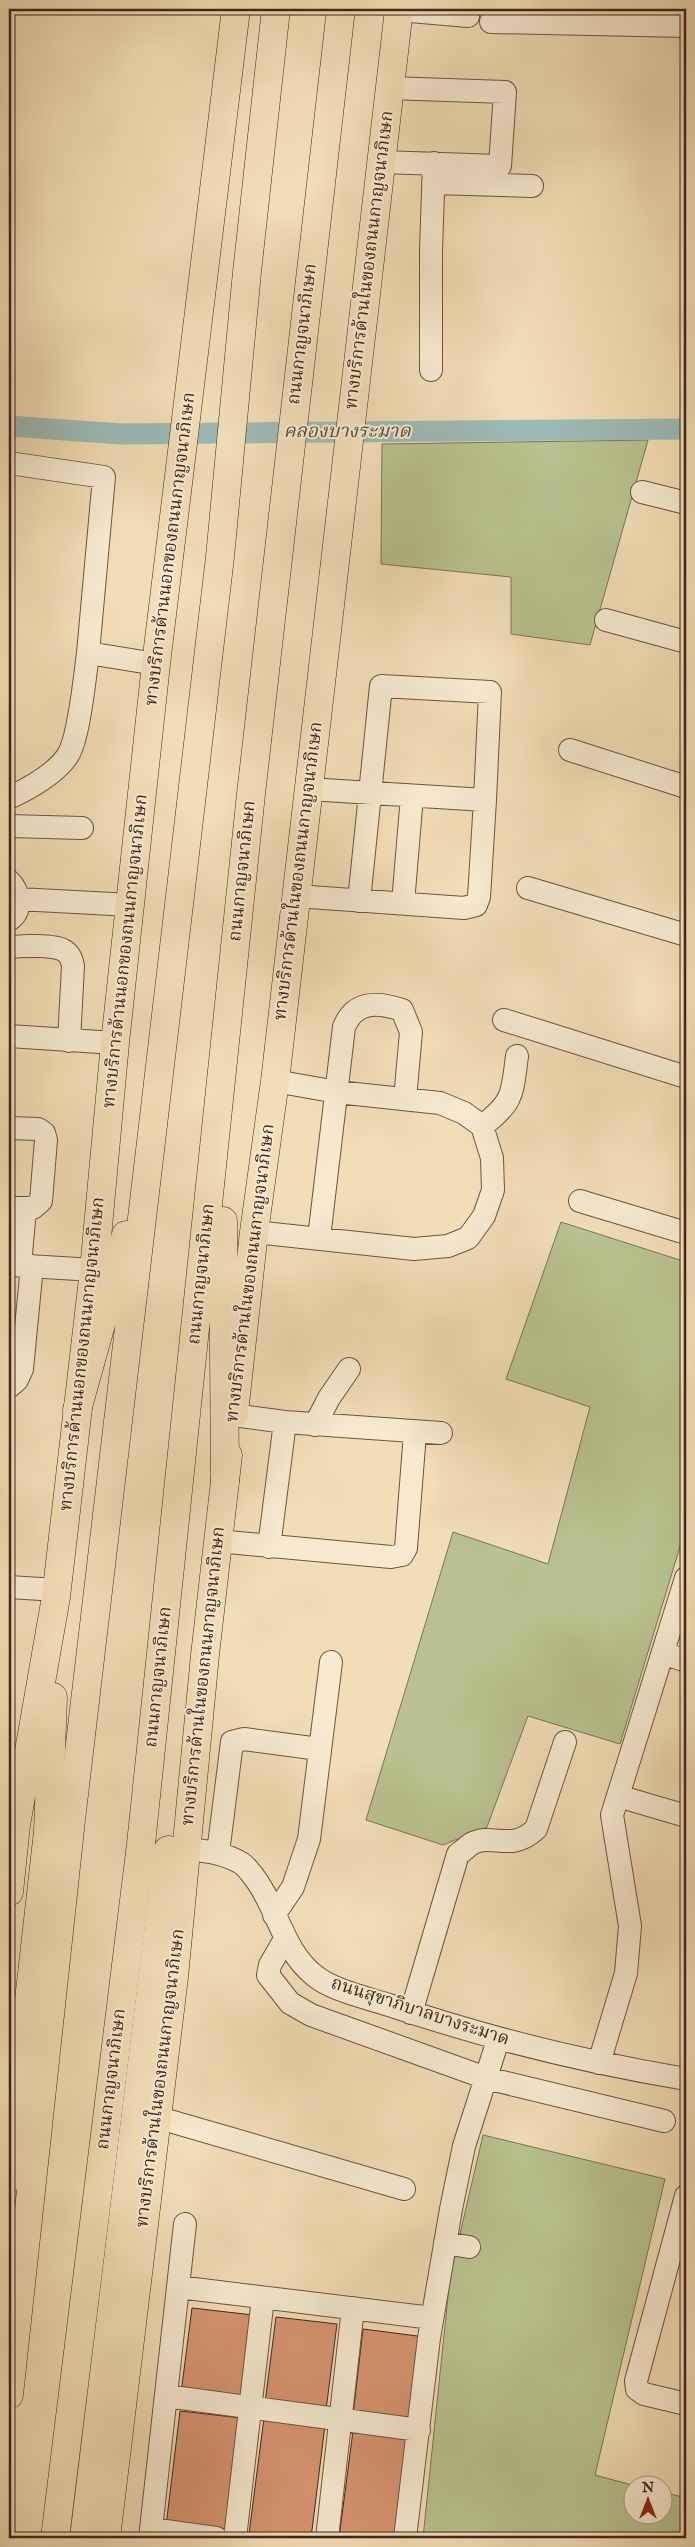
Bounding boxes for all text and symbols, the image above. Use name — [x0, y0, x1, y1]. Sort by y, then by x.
street label: ทางบริการด้านในของถนนกาญจนาภิเษก — [338, 109, 400, 411]
street label: ถนนกาญจนาภิเษก — [283, 262, 323, 406]
street label: ทางบริการด้านนอกของถนนกาญจนาภิเษก — [140, 391, 202, 707]
water label: คลองบางระมาด — [283, 420, 411, 444]
street label: ทางบริการด้านในของถนนกาญจนาภิเษก — [267, 720, 329, 1022]
street label: ทางบริการด้านนอกของถนนกาญจนาภิเษก — [98, 793, 154, 1109]
street label: ถนนกาญจนาภิเษก — [224, 799, 262, 943]
street label: ทางบริการด้านในของถนนกาญจนาภิเษก — [219, 1122, 281, 1424]
street label: ทางบริการด้านนอกของถนนกาญจนาภิเษก — [55, 1196, 111, 1512]
street label: ถนนกาญจนาภิเษก — [183, 1202, 221, 1346]
street label: ทางบริการด้านในของถนนกาญจนาภิเษก — [175, 1525, 231, 1827]
street label: ถนนกาญจนาภิเษก — [140, 1605, 178, 1749]
street label: ทางบริการด้านในของถนนกาญจนาภิเษก — [129, 1927, 191, 2229]
street label: ถนนสุขาภิบาลบางระมาด — [328, 1972, 512, 2052]
street label: ถนนกาญจนาภิเษก — [92, 2007, 132, 2151]
north arrow — [622, 2474, 672, 2524]
text: N — [641, 2479, 654, 2497]

